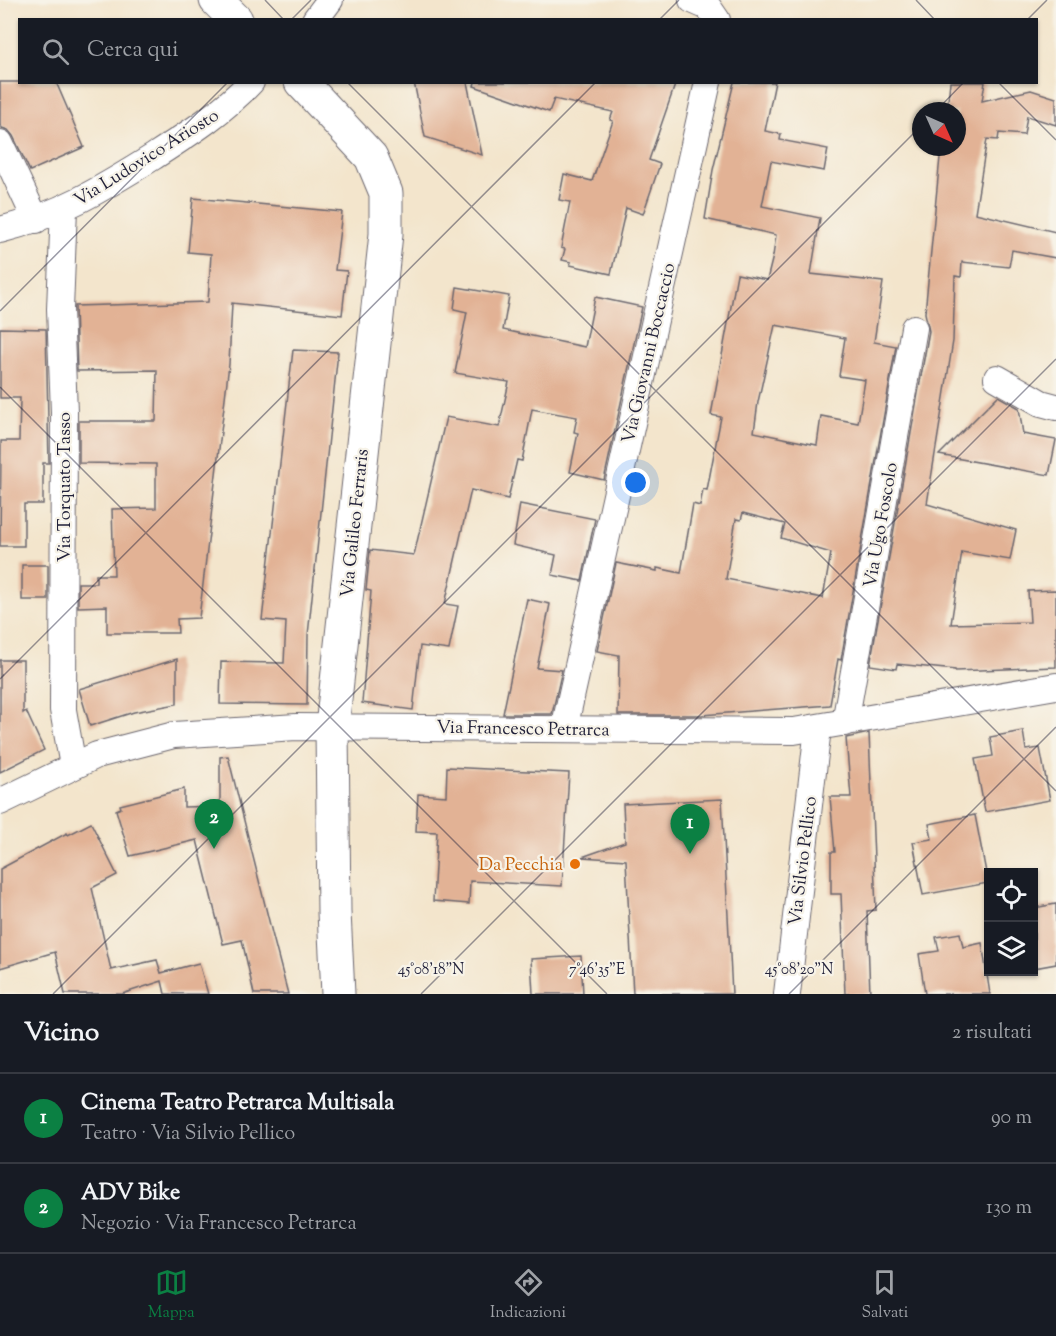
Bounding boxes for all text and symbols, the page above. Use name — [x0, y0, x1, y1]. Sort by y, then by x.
search box — [18, 18, 1038, 84]
icon: search — [39, 35, 72, 68]
text: Cerca qui — [87, 35, 178, 67]
north arrow — [912, 102, 966, 156]
street label: Via Ludovico Ariosto — [70, 103, 225, 214]
street label: Via Giovanni Boccaccio — [617, 261, 683, 446]
street label: Via Torquato Tasso — [53, 412, 79, 562]
street label: Via Galileo Ferraris — [335, 448, 377, 599]
street label: Via Ugo Foscolo — [858, 461, 906, 590]
your location — [621, 468, 650, 497]
street label: Via Francesco Petrarca — [436, 715, 610, 745]
street label: Via Silvio Pellico — [783, 795, 825, 927]
pin: 2 — [194, 800, 234, 849]
pin: 1 — [670, 804, 710, 854]
place label: Da Pecchia — [479, 853, 563, 879]
marker: Da Pecchia — [568, 857, 582, 871]
map controls — [984, 868, 1038, 976]
button: locate — [984, 868, 1038, 922]
button: layers — [984, 922, 1038, 976]
text: 45°08'18"N — [398, 960, 464, 981]
text: 7°46'35"E — [569, 960, 625, 981]
text: 45°08'20"N — [765, 960, 833, 981]
text: Vicino — [24, 1015, 99, 1052]
text: 2 risultati — [952, 1019, 1032, 1048]
text: Cinema Teatro Petrarca Multisala — [81, 1088, 394, 1120]
text: 1 — [40, 1104, 47, 1133]
text: 90 m — [991, 1104, 1032, 1133]
text: Teatro · Via Silvio Pellico — [81, 1120, 295, 1149]
text: ADV Bike — [81, 1178, 180, 1210]
text: 2 — [39, 1194, 48, 1223]
text: 130 m — [986, 1194, 1032, 1223]
text: Negozio · Via Francesco Petrarca — [81, 1210, 357, 1239]
tab: Mappa — [148, 1266, 195, 1325]
tab: Indicazioni — [490, 1266, 566, 1325]
tab: Salvati — [861, 1266, 908, 1325]

